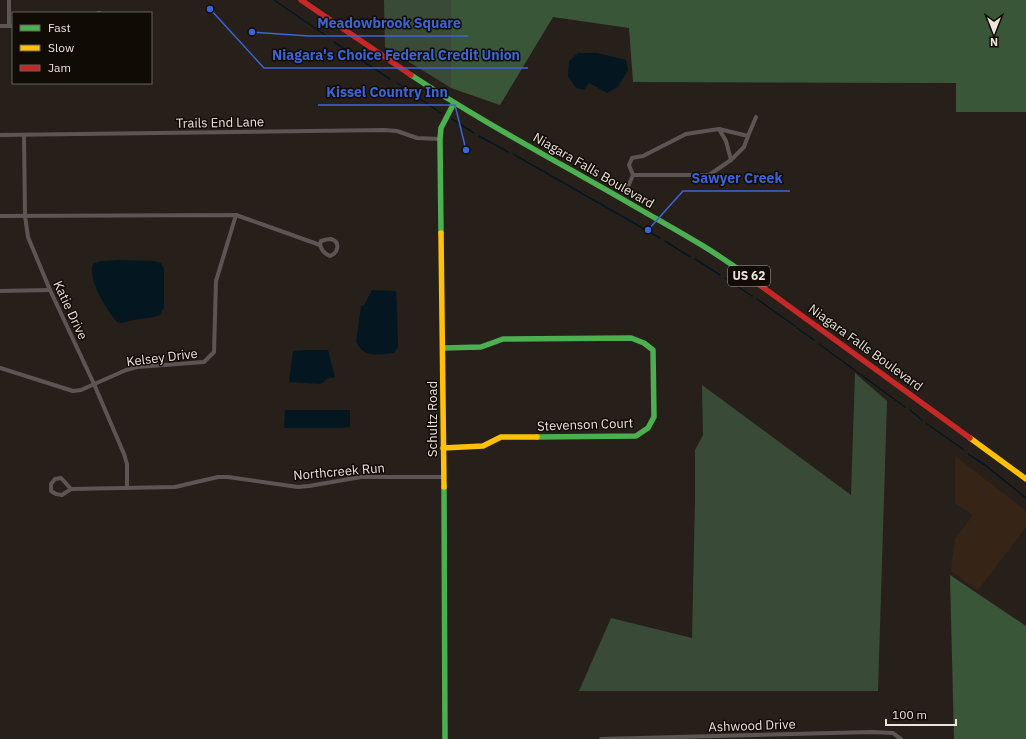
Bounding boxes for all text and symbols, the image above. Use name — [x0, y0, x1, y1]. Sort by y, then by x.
callout: Meadowbrook Square — [309, 10, 468, 36]
legend — [12, 12, 152, 84]
north arrow — [974, 12, 1014, 52]
text: Meadowbrook Square — [317, 14, 461, 32]
text: Fast — [48, 20, 71, 35]
text: N — [990, 35, 998, 49]
text: Slow — [48, 40, 74, 55]
callout: Niagara's Choice Federal Credit Union — [264, 42, 528, 68]
text: Niagara's Choice Federal Credit Union — [272, 46, 520, 64]
text: Jam — [48, 60, 71, 75]
callout: Kissel Country Inn — [318, 79, 455, 105]
text: Kissel Country Inn — [326, 83, 448, 101]
street label: Trails End Lane — [176, 113, 264, 132]
street label: Niagara Falls Boulevard — [530, 129, 657, 212]
callout: Sawyer Creek — [683, 165, 790, 191]
text: Sawyer Creek — [691, 169, 783, 187]
road number: US 62 — [728, 266, 770, 286]
street label: Katie Drive — [49, 278, 92, 342]
street label: Niagara Falls Boulevard — [805, 300, 926, 395]
street label: Kelsey Drive — [125, 345, 199, 370]
street label: Schultz Road — [424, 381, 441, 457]
street label: Stevenson Court — [537, 414, 633, 435]
street label: Northcreek Run — [293, 459, 386, 484]
scale bar — [886, 701, 956, 727]
text: 100 m — [892, 707, 927, 722]
street label: Ashwood Drive — [708, 715, 796, 736]

